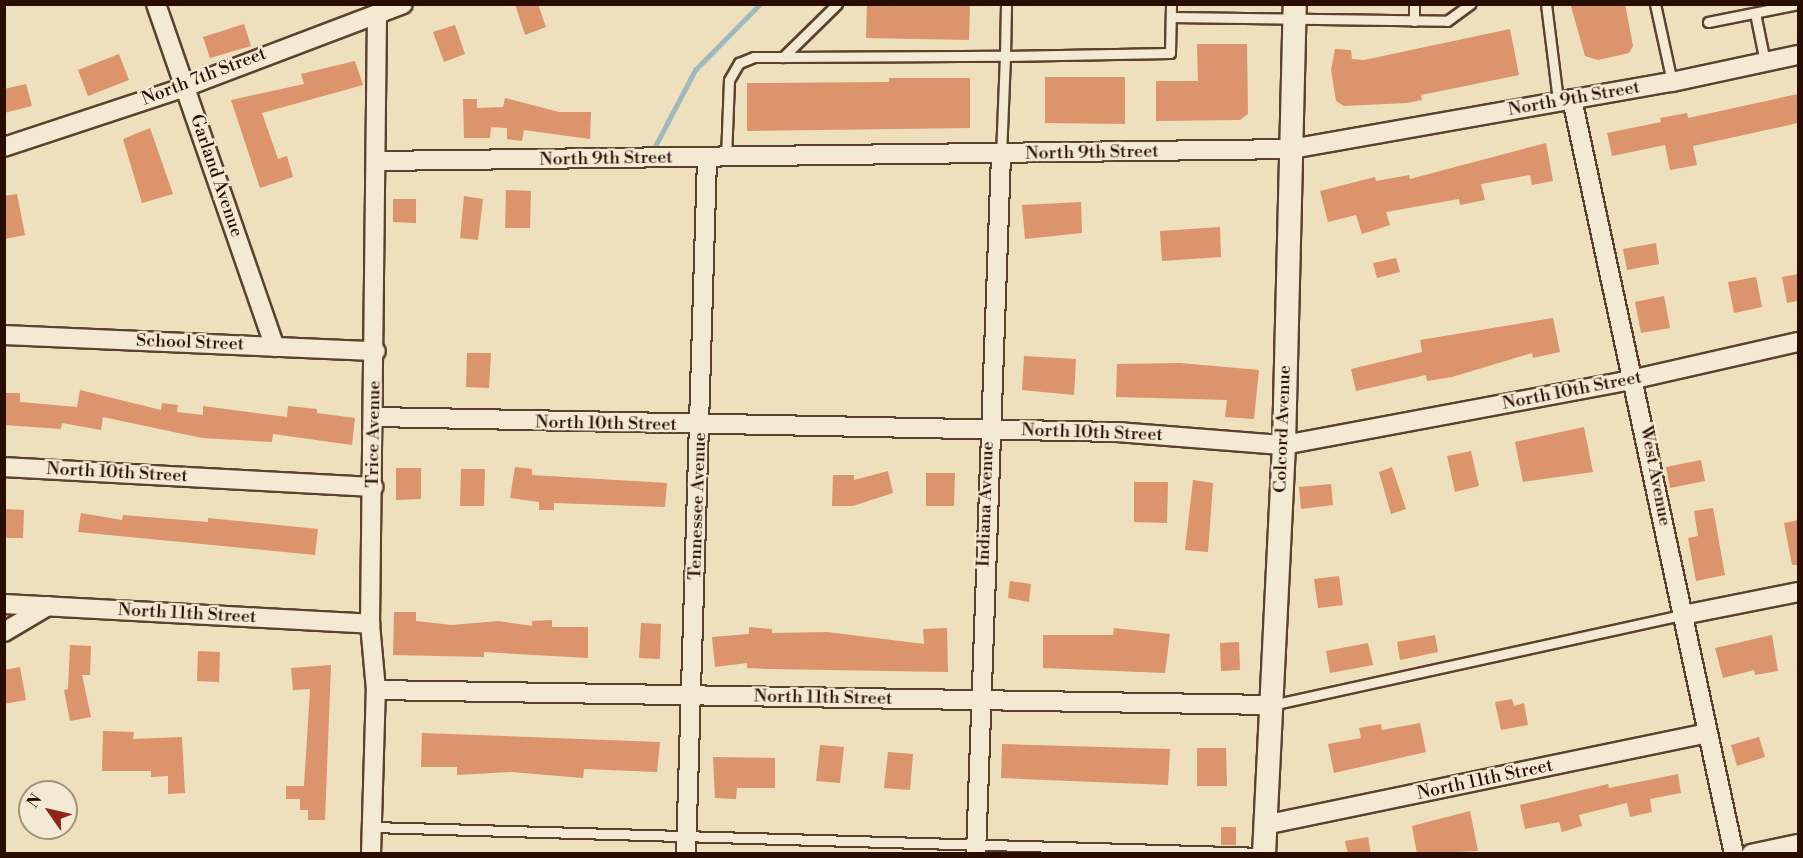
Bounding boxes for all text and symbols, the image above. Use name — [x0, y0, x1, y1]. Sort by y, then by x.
street label: North 7th Street — [139, 43, 269, 111]
street label: North 9th Street — [1506, 77, 1642, 121]
street label: Garland Avenue — [185, 112, 247, 240]
street label: North 9th Street — [1025, 141, 1159, 165]
street label: North 9th Street — [539, 147, 673, 171]
street label: School Street — [136, 330, 244, 356]
street label: Colcord Avenue — [1270, 365, 1296, 493]
street label: North 10th Street — [1500, 367, 1644, 415]
street label: Trice Avenue — [362, 380, 386, 488]
street label: North 10th Street — [535, 412, 677, 436]
street label: North 10th Street — [1021, 420, 1163, 446]
street label: West Avenue — [1635, 424, 1675, 528]
street label: Tennessee Avenue — [685, 432, 711, 580]
street label: Indiana Avenue — [973, 441, 999, 567]
street label: North 10th Street — [46, 459, 188, 487]
street label: North 11th Street — [117, 600, 257, 628]
street label: North 11th Street — [754, 686, 892, 710]
street label: North 11th Street — [1415, 755, 1555, 805]
north arrow — [18, 780, 78, 840]
text: N — [23, 790, 47, 812]

